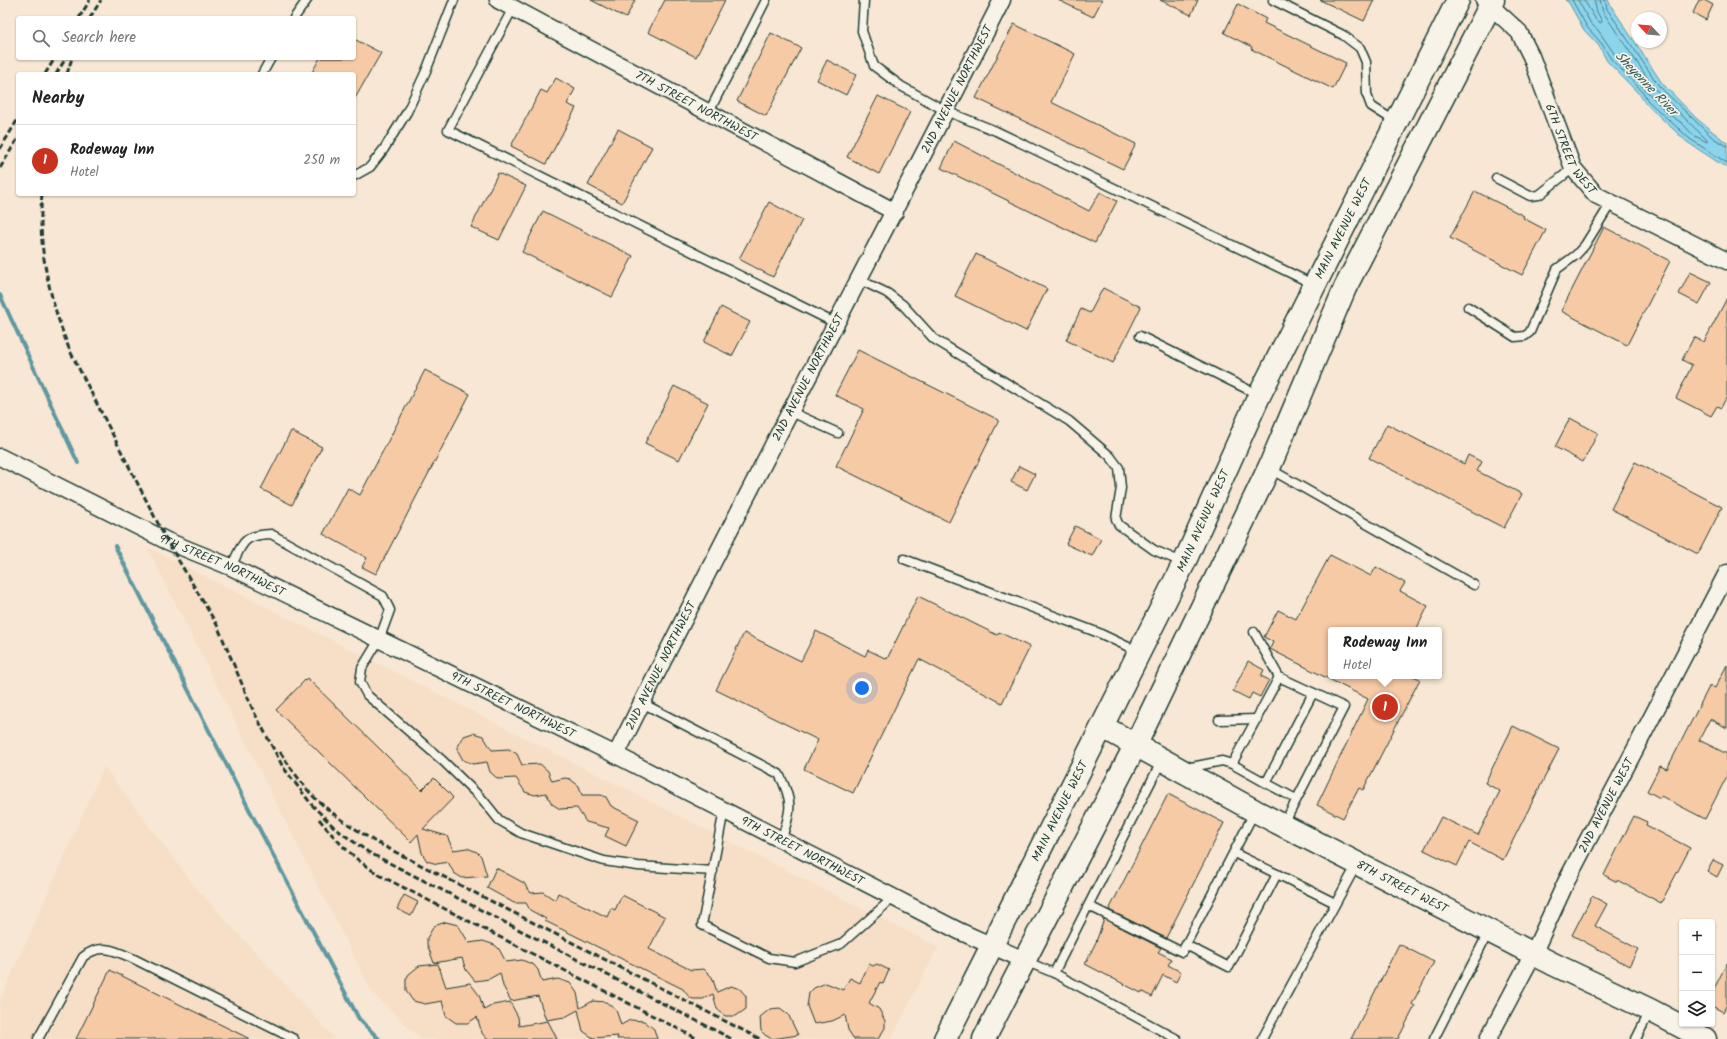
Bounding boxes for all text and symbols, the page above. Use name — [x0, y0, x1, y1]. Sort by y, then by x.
north arrow — [1631, 12, 1667, 48]
search box — [16, 16, 356, 60]
street label: 2ND AVENUE NORTHWEST — [916, 20, 998, 157]
text: Search here — [62, 26, 136, 50]
icon: search — [30, 27, 52, 49]
water label: Sheyenne River — [1610, 47, 1684, 123]
street label: 7TH STREET NORTHWEST — [632, 66, 762, 147]
text: Nearby — [32, 85, 84, 112]
street label: 6TH STREET WEST — [1540, 101, 1602, 200]
text: Rodeway Inn — [70, 138, 154, 162]
text: 1 — [43, 150, 47, 171]
text: 250 m — [303, 150, 340, 171]
text: Hotel — [70, 162, 99, 183]
street label: MAIN AVENUE WEST — [1310, 174, 1377, 282]
street label: 2ND AVENUE NORTHWEST — [767, 308, 850, 444]
street label: MAIN AVENUE WEST — [1172, 465, 1235, 575]
street label: 9TH STREET NORTHWEST — [155, 529, 290, 602]
street label: 2ND AVENUE NORTHWEST — [620, 596, 702, 733]
popup — [1328, 627, 1442, 679]
text: Rodeway Inn — [1343, 631, 1427, 655]
text: Hotel — [1343, 655, 1371, 676]
street label: 9TH STREET NORTHWEST — [448, 666, 580, 744]
your location — [852, 678, 872, 698]
pin: 1 — [1372, 692, 1398, 722]
street label: 2ND AVENUE WEST — [1573, 753, 1639, 856]
street label: MAIN AVENUE WEST — [1026, 756, 1093, 865]
street label: 9TH STREET NORTHWEST — [737, 811, 869, 891]
street label: 8TH STREET WEST — [1353, 855, 1453, 919]
map controls — [1679, 919, 1715, 1027]
button: + — [1679, 919, 1715, 955]
button: − — [1679, 955, 1715, 991]
button: layers — [1679, 991, 1715, 1027]

